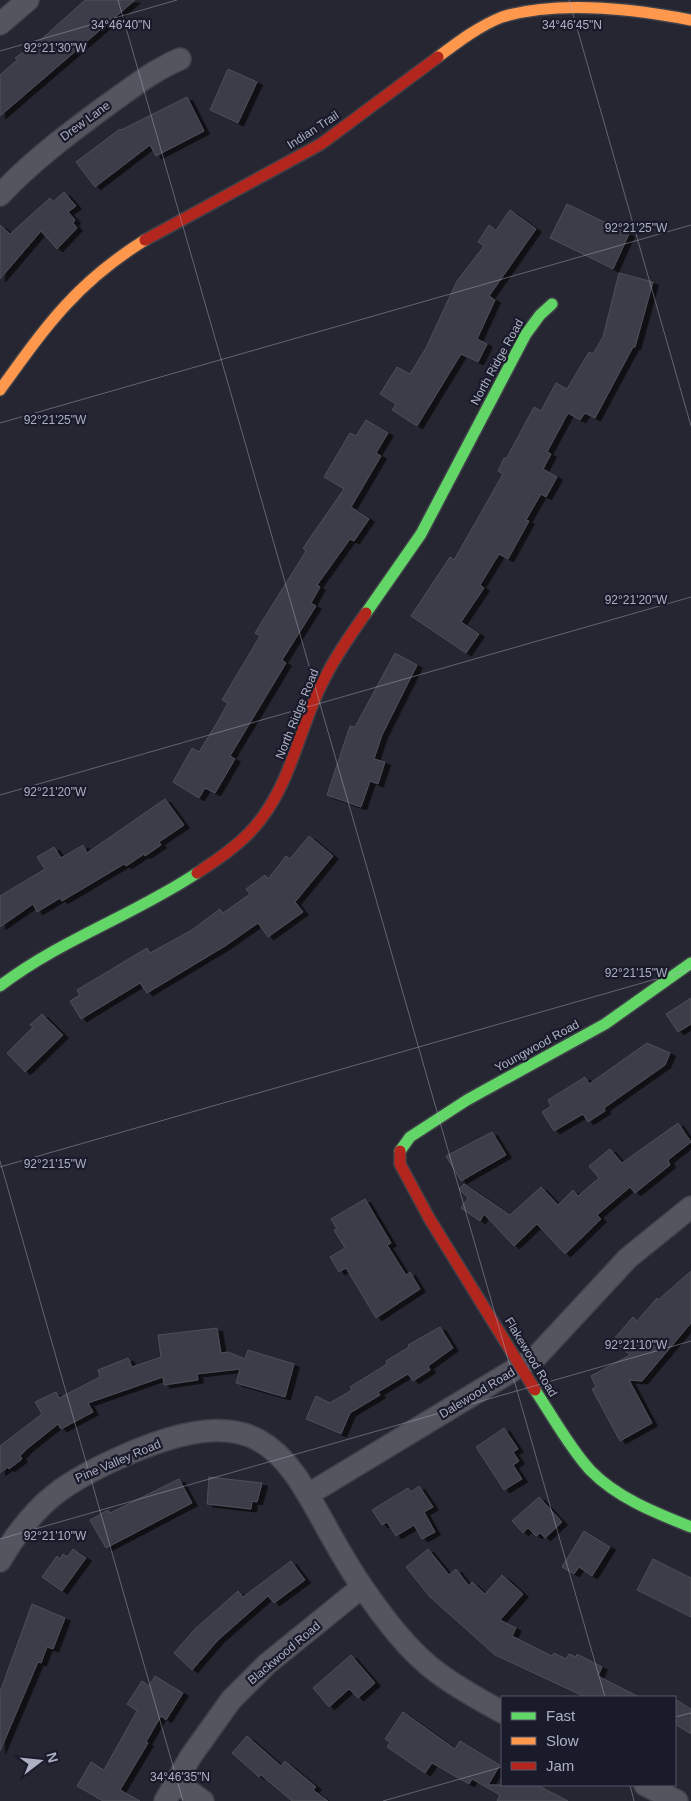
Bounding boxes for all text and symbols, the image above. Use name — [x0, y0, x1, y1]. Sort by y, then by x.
text: 34°46'40"N — [91, 18, 151, 32]
text: 34°46'45"N — [542, 18, 602, 32]
text: 92°21'30"W — [24, 41, 87, 55]
street label: Drew Lane — [57, 98, 113, 144]
street label: Indian Trail — [285, 108, 341, 152]
text: 92°21'25"W — [605, 221, 668, 235]
street label: North Ridge Road — [468, 317, 526, 407]
text: 92°21'25"W — [24, 413, 87, 427]
text: 92°21'20"W — [605, 593, 668, 607]
street label: North Ridge Road — [273, 667, 321, 761]
text: 92°21'20"W — [24, 785, 87, 799]
text: 92°21'15"W — [605, 966, 668, 980]
street label: Youngwood Road — [492, 1017, 582, 1075]
text: 92°21'15"W — [24, 1157, 87, 1171]
street label: Flakewood Road — [502, 1315, 560, 1399]
text: 92°21'10"W — [605, 1338, 668, 1352]
street label: Dalewood Road — [437, 1365, 517, 1421]
street label: Pine Valley Road — [73, 1437, 163, 1485]
text: 92°21'10"W — [24, 1529, 87, 1543]
street label: Blackwood Road — [245, 1619, 323, 1687]
legend — [501, 1696, 676, 1786]
text: Fast — [546, 1707, 576, 1724]
text: Slow — [546, 1732, 579, 1749]
north arrow — [15, 1736, 65, 1786]
text: N — [43, 1750, 62, 1764]
text: Jam — [546, 1757, 574, 1774]
text: 34°46'35"N — [150, 1770, 210, 1784]

